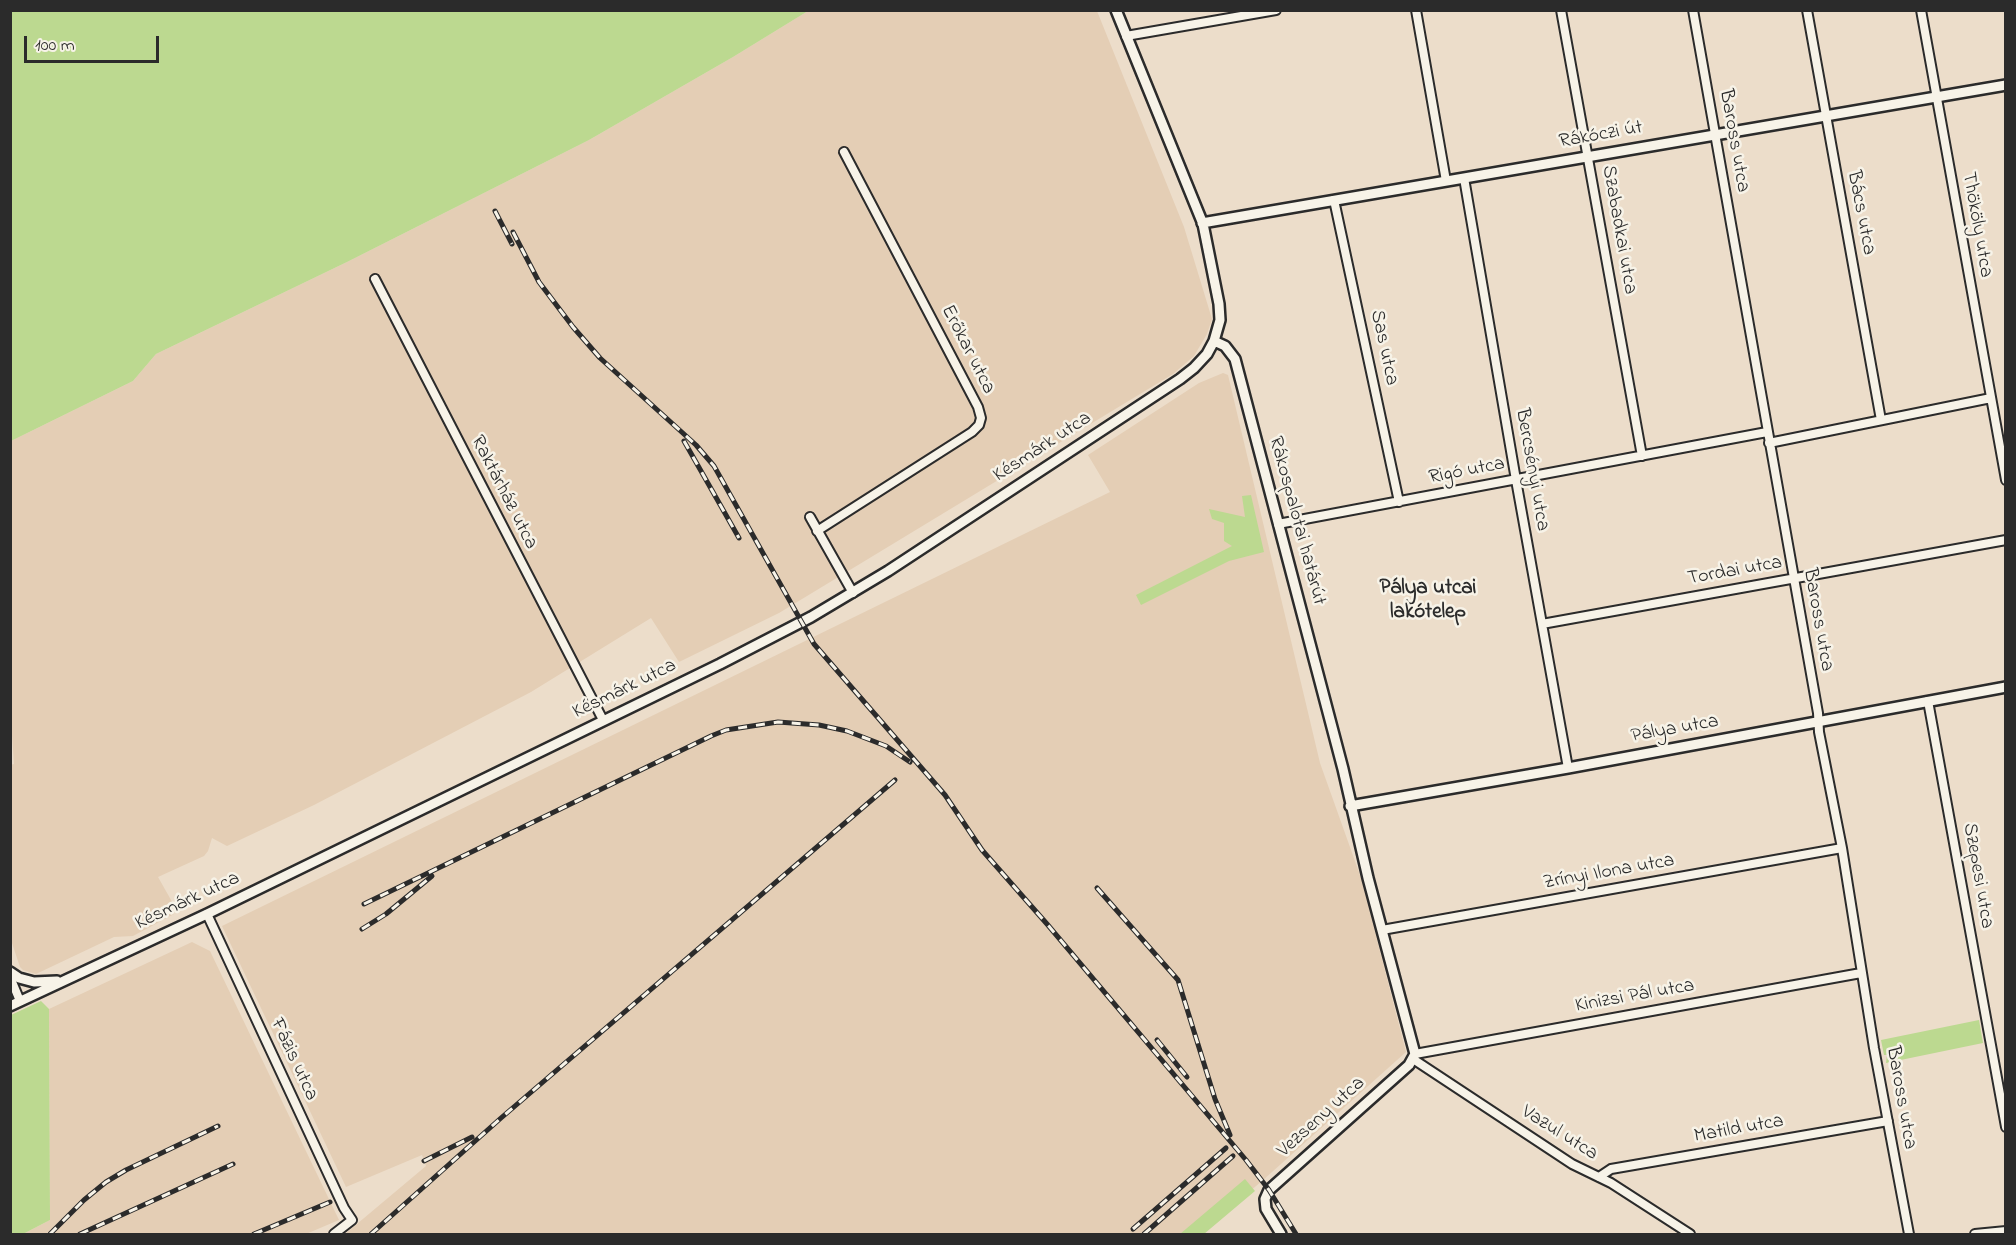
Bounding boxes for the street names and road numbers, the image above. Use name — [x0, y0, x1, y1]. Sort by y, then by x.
street label: Baross utca — [1712, 88, 1754, 194]
street label: Rákóczi út — [1557, 117, 1645, 155]
street label: Szabadkai utca — [1595, 164, 1641, 296]
street label: Bács utca — [1840, 169, 1880, 257]
street label: Thököly utca — [1955, 170, 1997, 280]
street label: Erőkar utca — [934, 301, 1000, 399]
street label: Sas utca — [1363, 308, 1403, 388]
street label: Késmárk utca — [989, 407, 1097, 489]
street label: Bercsényi utca — [1508, 407, 1554, 533]
street label: Raktárház utca — [464, 432, 542, 554]
street label: Rákospalotai határút — [1262, 434, 1330, 608]
street label: Rigó utca — [1427, 453, 1507, 491]
street label: Tordai utca — [1686, 552, 1784, 592]
street label: Baross utca — [1796, 567, 1838, 673]
street label: Késmárk utca — [569, 655, 681, 725]
street label: Pálya utca — [1629, 710, 1721, 750]
street label: Szepesi utca — [1956, 821, 1998, 931]
street label: Zrínyi Ilona utca — [1542, 850, 1676, 896]
street label: Késmárk utca — [132, 867, 244, 937]
street label: Kinizsi Pál utca — [1574, 975, 1696, 1019]
street label: Fázis utca — [264, 1015, 322, 1105]
street label: Baross utca — [1879, 1045, 1921, 1151]
street label: Vezseny utca — [1273, 1072, 1371, 1164]
street label: Vazul utca — [1516, 1101, 1602, 1167]
street label: Matild utca — [1692, 1110, 1786, 1150]

